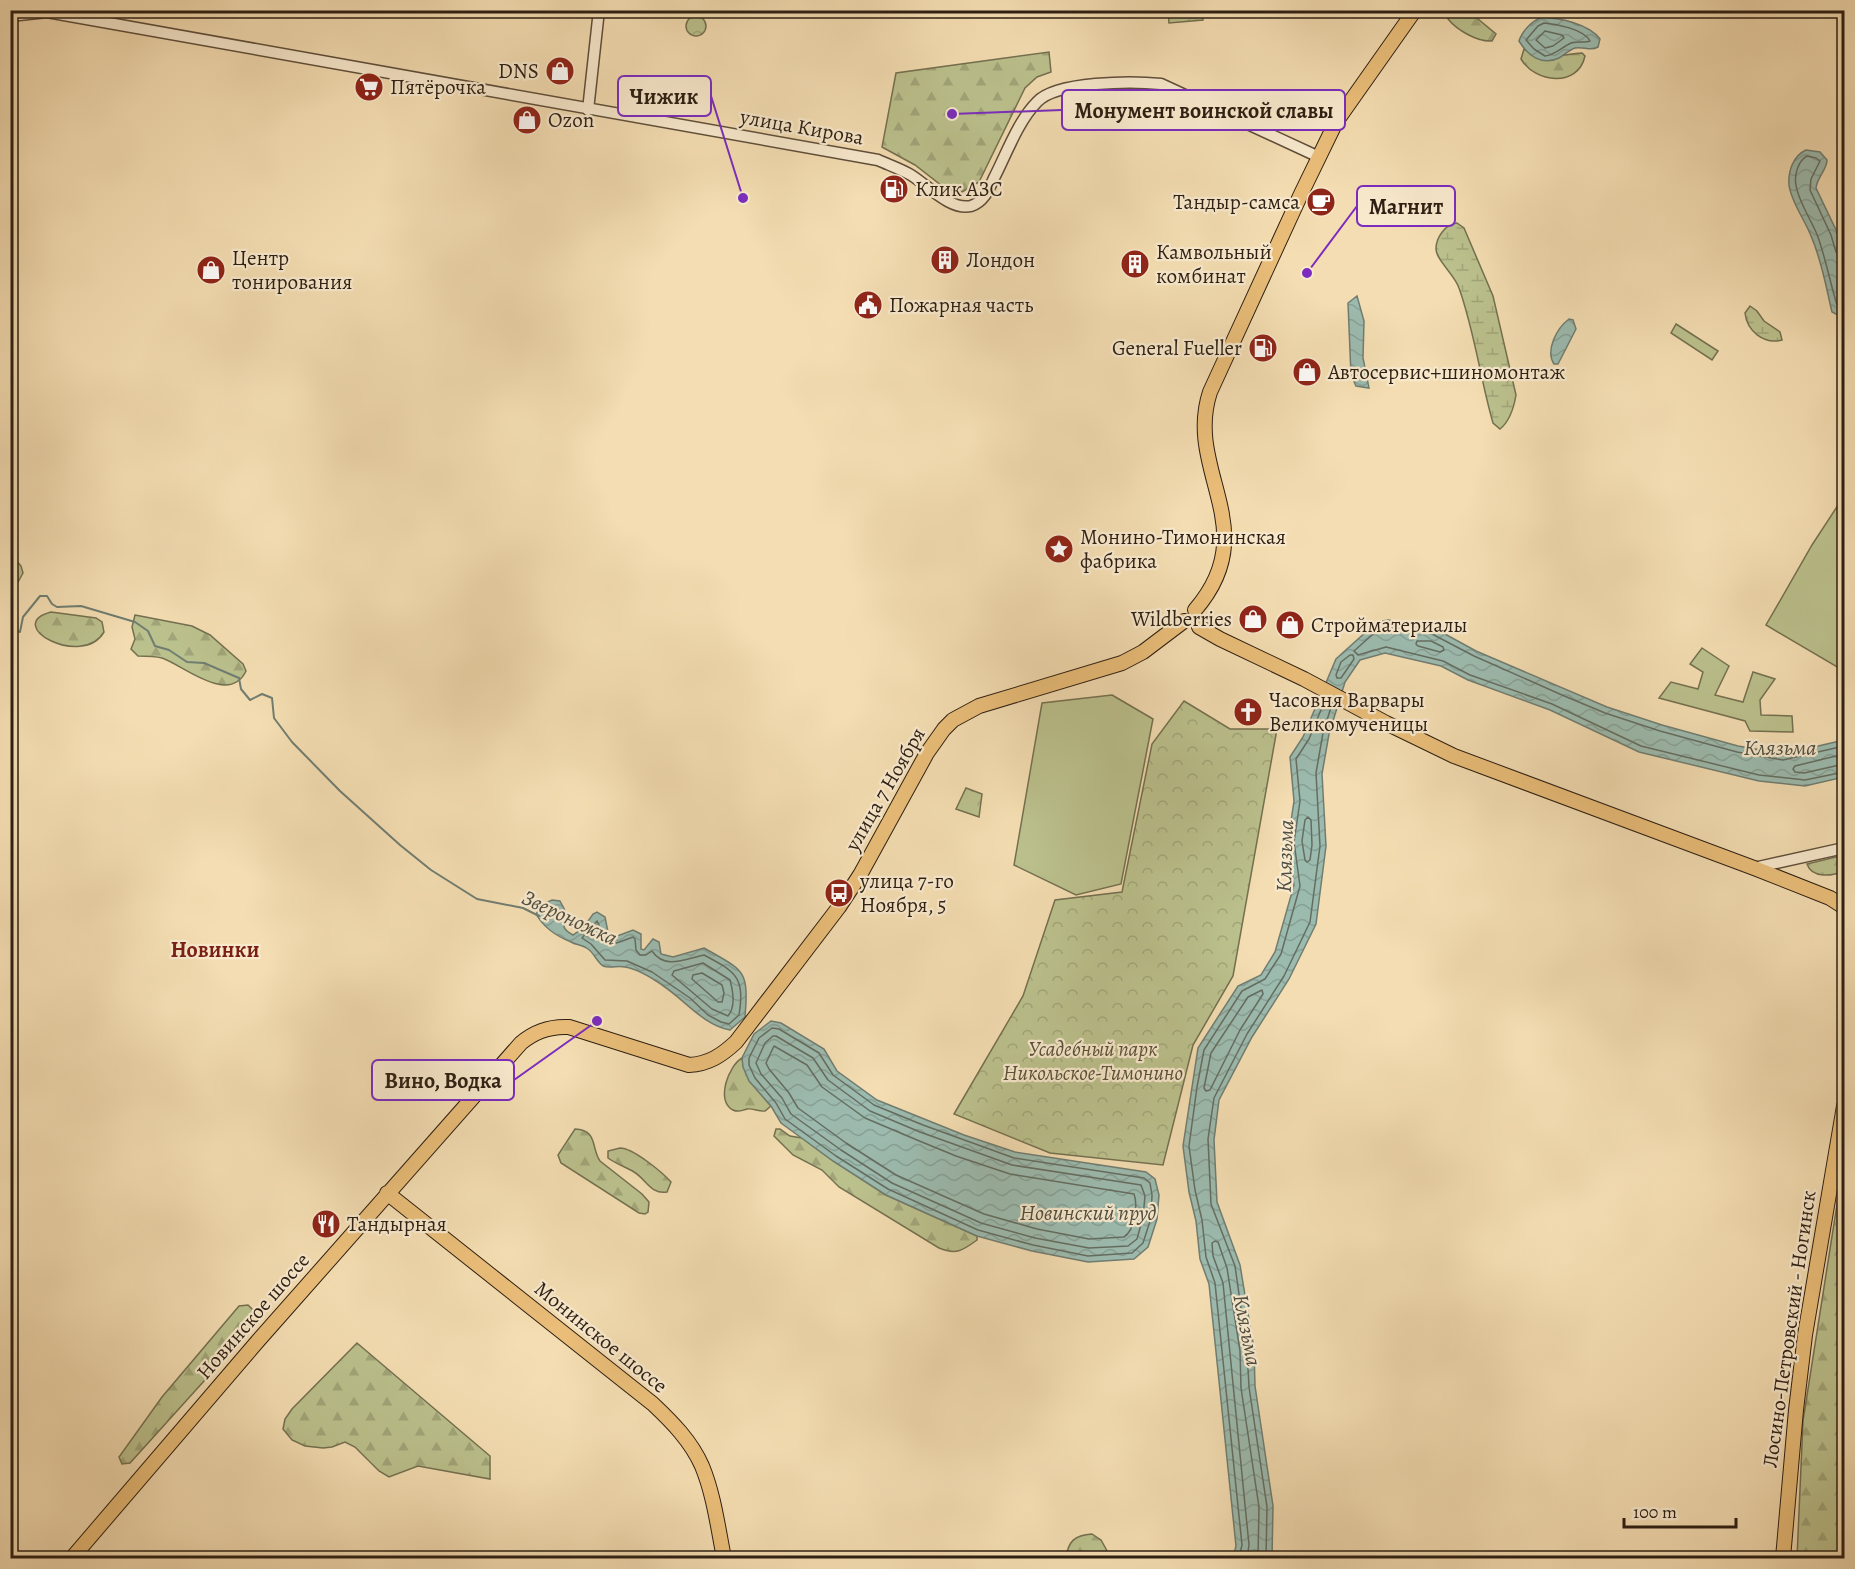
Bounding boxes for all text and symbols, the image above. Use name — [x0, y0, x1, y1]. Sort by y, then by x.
shop icon: DNS — [544, 55, 576, 87]
place label: DNS — [498, 57, 539, 85]
supermarket icon: Пятёрочка — [353, 71, 385, 103]
place label: Пятёрочка — [390, 73, 486, 101]
callout: Чижик — [618, 76, 711, 116]
text: Чижик — [630, 82, 699, 112]
callout: Монумент воинской славы — [1062, 90, 1345, 130]
text: Монумент воинской славы — [1074, 96, 1334, 126]
street label: улица Кирова — [737, 102, 866, 152]
shop icon: Ozon — [511, 104, 543, 136]
place label: Ozon — [548, 106, 594, 134]
fuel station icon: Клик АЗС — [878, 173, 910, 205]
place label: Клик АЗС — [915, 175, 1003, 203]
cafe icon: Тандыр-самса — [1305, 186, 1337, 218]
callout: Магнит — [1357, 186, 1455, 226]
place label: Тандыр-самса — [1173, 188, 1300, 216]
text: Магнит — [1369, 192, 1443, 222]
place label: Камвольный комбинат — [1156, 238, 1272, 290]
place label: Центр тонирования — [232, 244, 352, 296]
building icon: Лондон — [929, 244, 961, 276]
place label: Лондон — [966, 246, 1035, 274]
building icon: Камвольный комбинат — [1119, 248, 1151, 280]
shop icon: Центр тонирования — [195, 254, 227, 286]
public building icon: Пожарная часть — [852, 289, 884, 321]
place label: Пожарная часть — [889, 291, 1033, 319]
fuel station icon: General Fueller — [1247, 332, 1279, 364]
place label: General Fueller — [1112, 334, 1242, 362]
shop icon: Автосервис+шиномонтаж — [1291, 356, 1323, 388]
place label: Автосервис+шиномонтаж — [1327, 358, 1565, 386]
place label: Монино-Тимонинская фабрика — [1080, 523, 1286, 575]
place icon: Монино-Тимонинская фабрика — [1043, 533, 1075, 565]
shop icon: Wildberries — [1237, 603, 1269, 635]
place label: Wildberries — [1130, 605, 1232, 633]
shop icon: Стройматериалы — [1274, 609, 1306, 641]
place label: Стройматериалы — [1311, 611, 1468, 639]
place label: Часовня Варвары Великомученицы — [1269, 686, 1428, 738]
church icon: Часовня Варвары Великомученицы — [1232, 696, 1264, 728]
street label: улица 7 Ноября — [838, 722, 932, 857]
water label: Клязьма — [1743, 733, 1817, 763]
water label: Клязьма — [1269, 819, 1301, 893]
place label: улица 7-го Ноября, 5 — [859, 867, 954, 919]
bus stop icon: улица 7-го Ноября, 5 — [823, 877, 855, 909]
water label: Звероножка — [517, 883, 622, 953]
district label: Новинки — [171, 935, 259, 965]
park label: Усадебный парк Никольское-Тимонино — [1003, 1035, 1183, 1087]
callout: Вино, Водка — [372, 1060, 514, 1100]
text: Вино, Водка — [384, 1066, 502, 1096]
street label: Лосино-Петровский - Ногинск — [1756, 1188, 1822, 1470]
water label: Новинский пруд — [1020, 1198, 1157, 1228]
restaurant icon: Тандырная — [310, 1208, 342, 1240]
place label: Тандырная — [347, 1210, 447, 1238]
street label: Новинское шоссе — [190, 1247, 316, 1385]
street label: Монинское шоссе — [529, 1275, 673, 1399]
water label: Клязьма — [1225, 1291, 1269, 1369]
scale bar — [1624, 1491, 1736, 1529]
text: 100 m — [1633, 1500, 1677, 1524]

